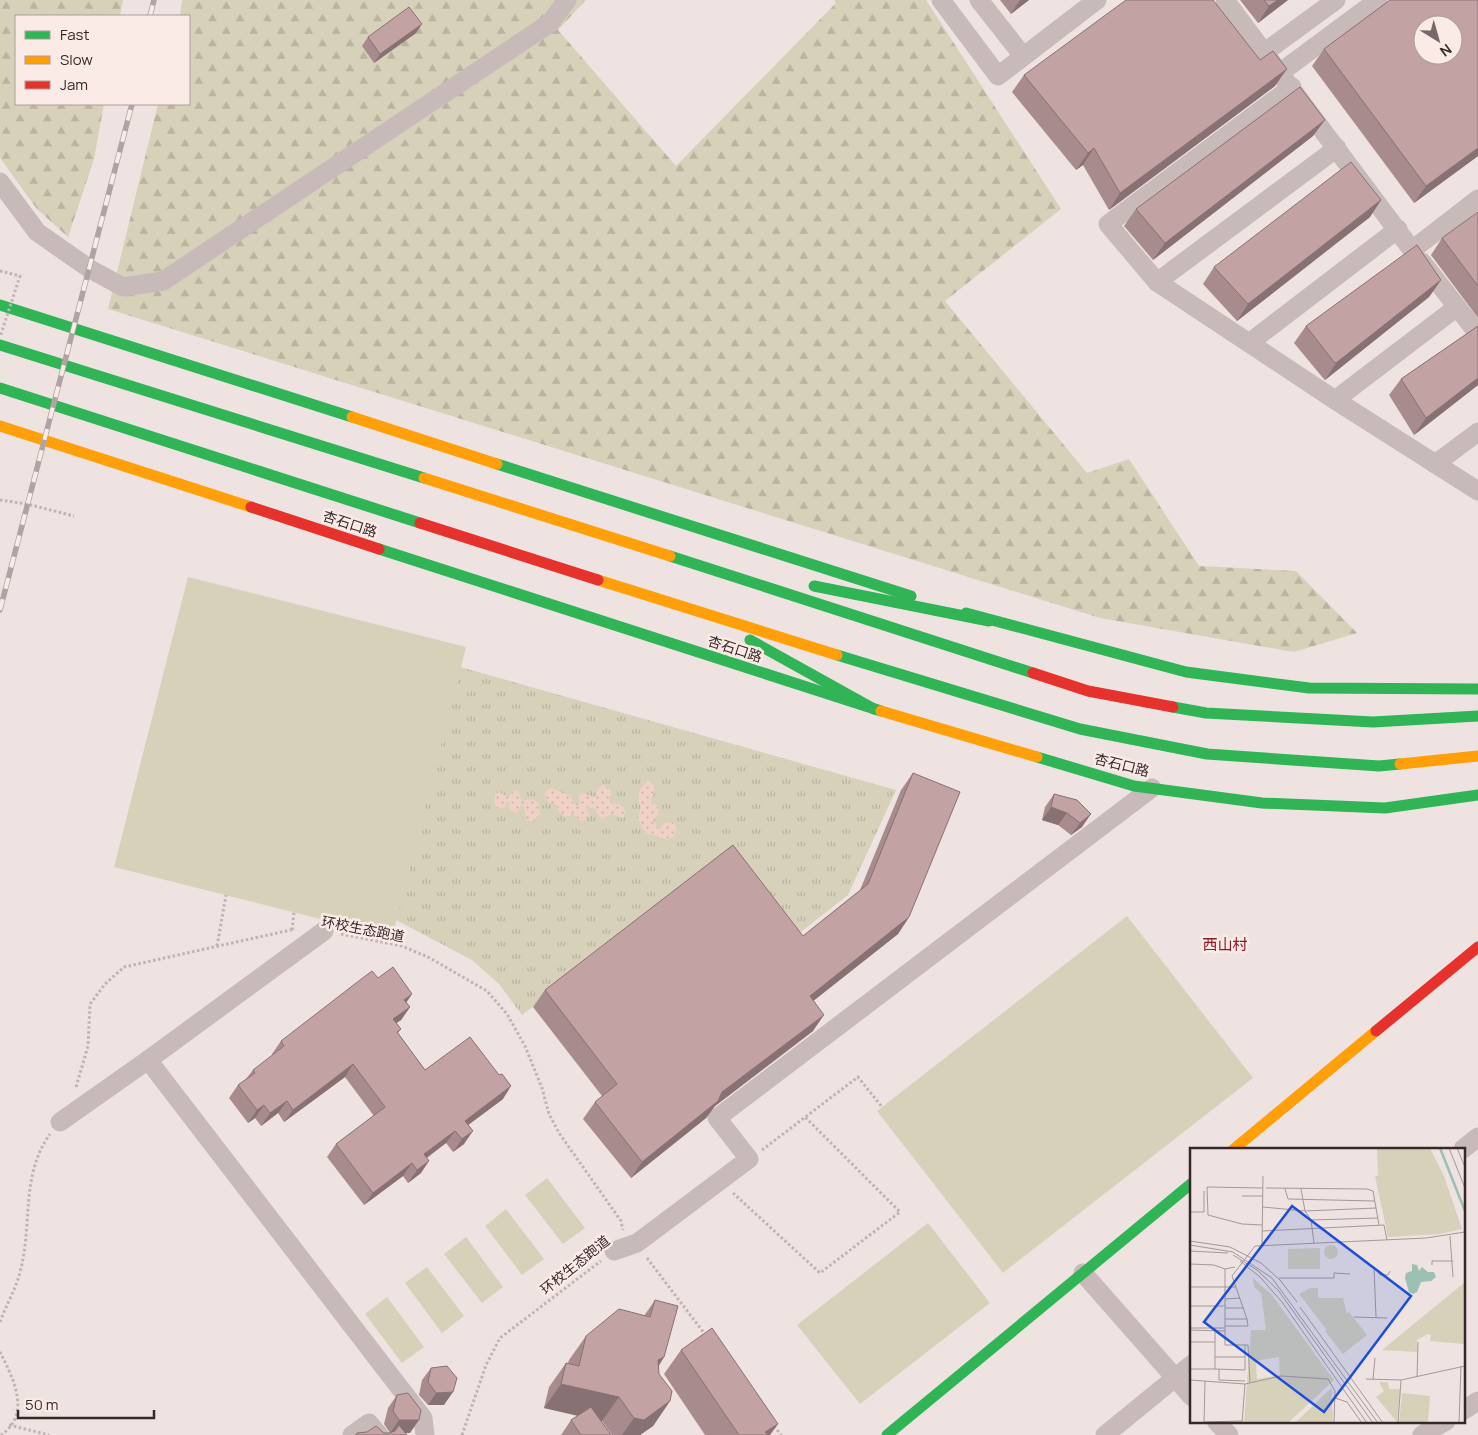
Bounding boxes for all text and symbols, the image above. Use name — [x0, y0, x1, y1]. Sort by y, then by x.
legend — [15, 15, 190, 105]
north arrow — [1413, 15, 1463, 65]
text: Fast — [60, 24, 89, 45]
text: N — [1436, 40, 1456, 61]
text: Slow — [60, 49, 93, 70]
text: Jam — [60, 74, 88, 95]
street label: 杏石口路 — [321, 506, 380, 541]
street label: 杏石口路 — [706, 631, 765, 666]
street label: 杏石口路 — [1093, 749, 1152, 781]
street label: 环校生态跑道 — [320, 911, 406, 946]
district label: 西山村 — [1202, 934, 1248, 955]
inset map — [1190, 1148, 1466, 1422]
street label: 环校生态跑道 — [536, 1231, 613, 1298]
scale bar — [18, 1388, 154, 1420]
text: 50 m — [25, 1394, 59, 1415]

